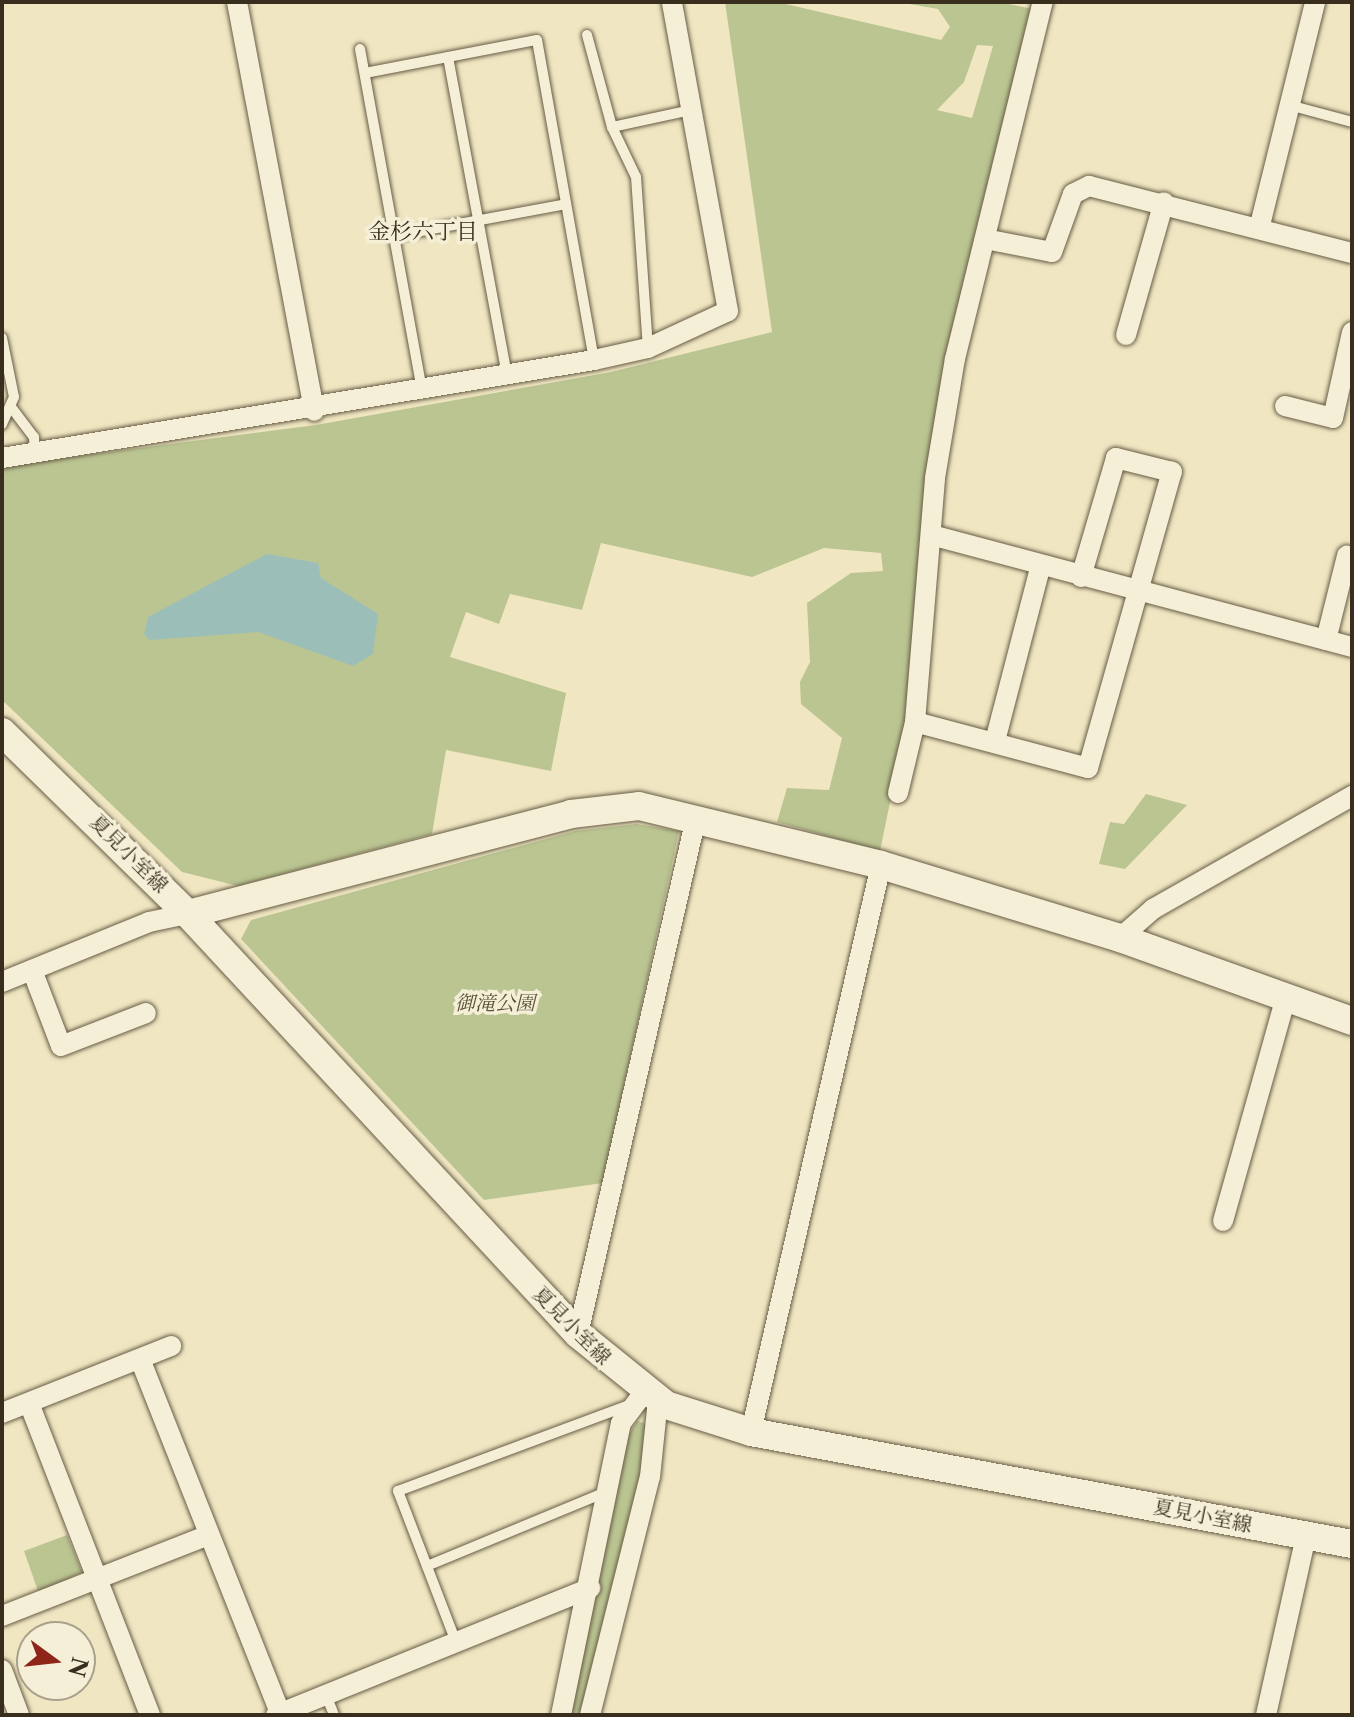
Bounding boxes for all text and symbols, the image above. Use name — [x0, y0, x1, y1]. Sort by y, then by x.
district label: 金杉六丁目 — [368, 219, 478, 245]
street label: 夏見小室線 — [85, 810, 173, 898]
park label: 御滝公園 — [455, 991, 535, 1015]
street label: 夏見小室線 — [528, 1282, 616, 1370]
street label: 夏見小室線 — [1152, 1495, 1254, 1537]
north arrow — [16, 1621, 96, 1701]
text: N — [62, 1654, 93, 1680]

